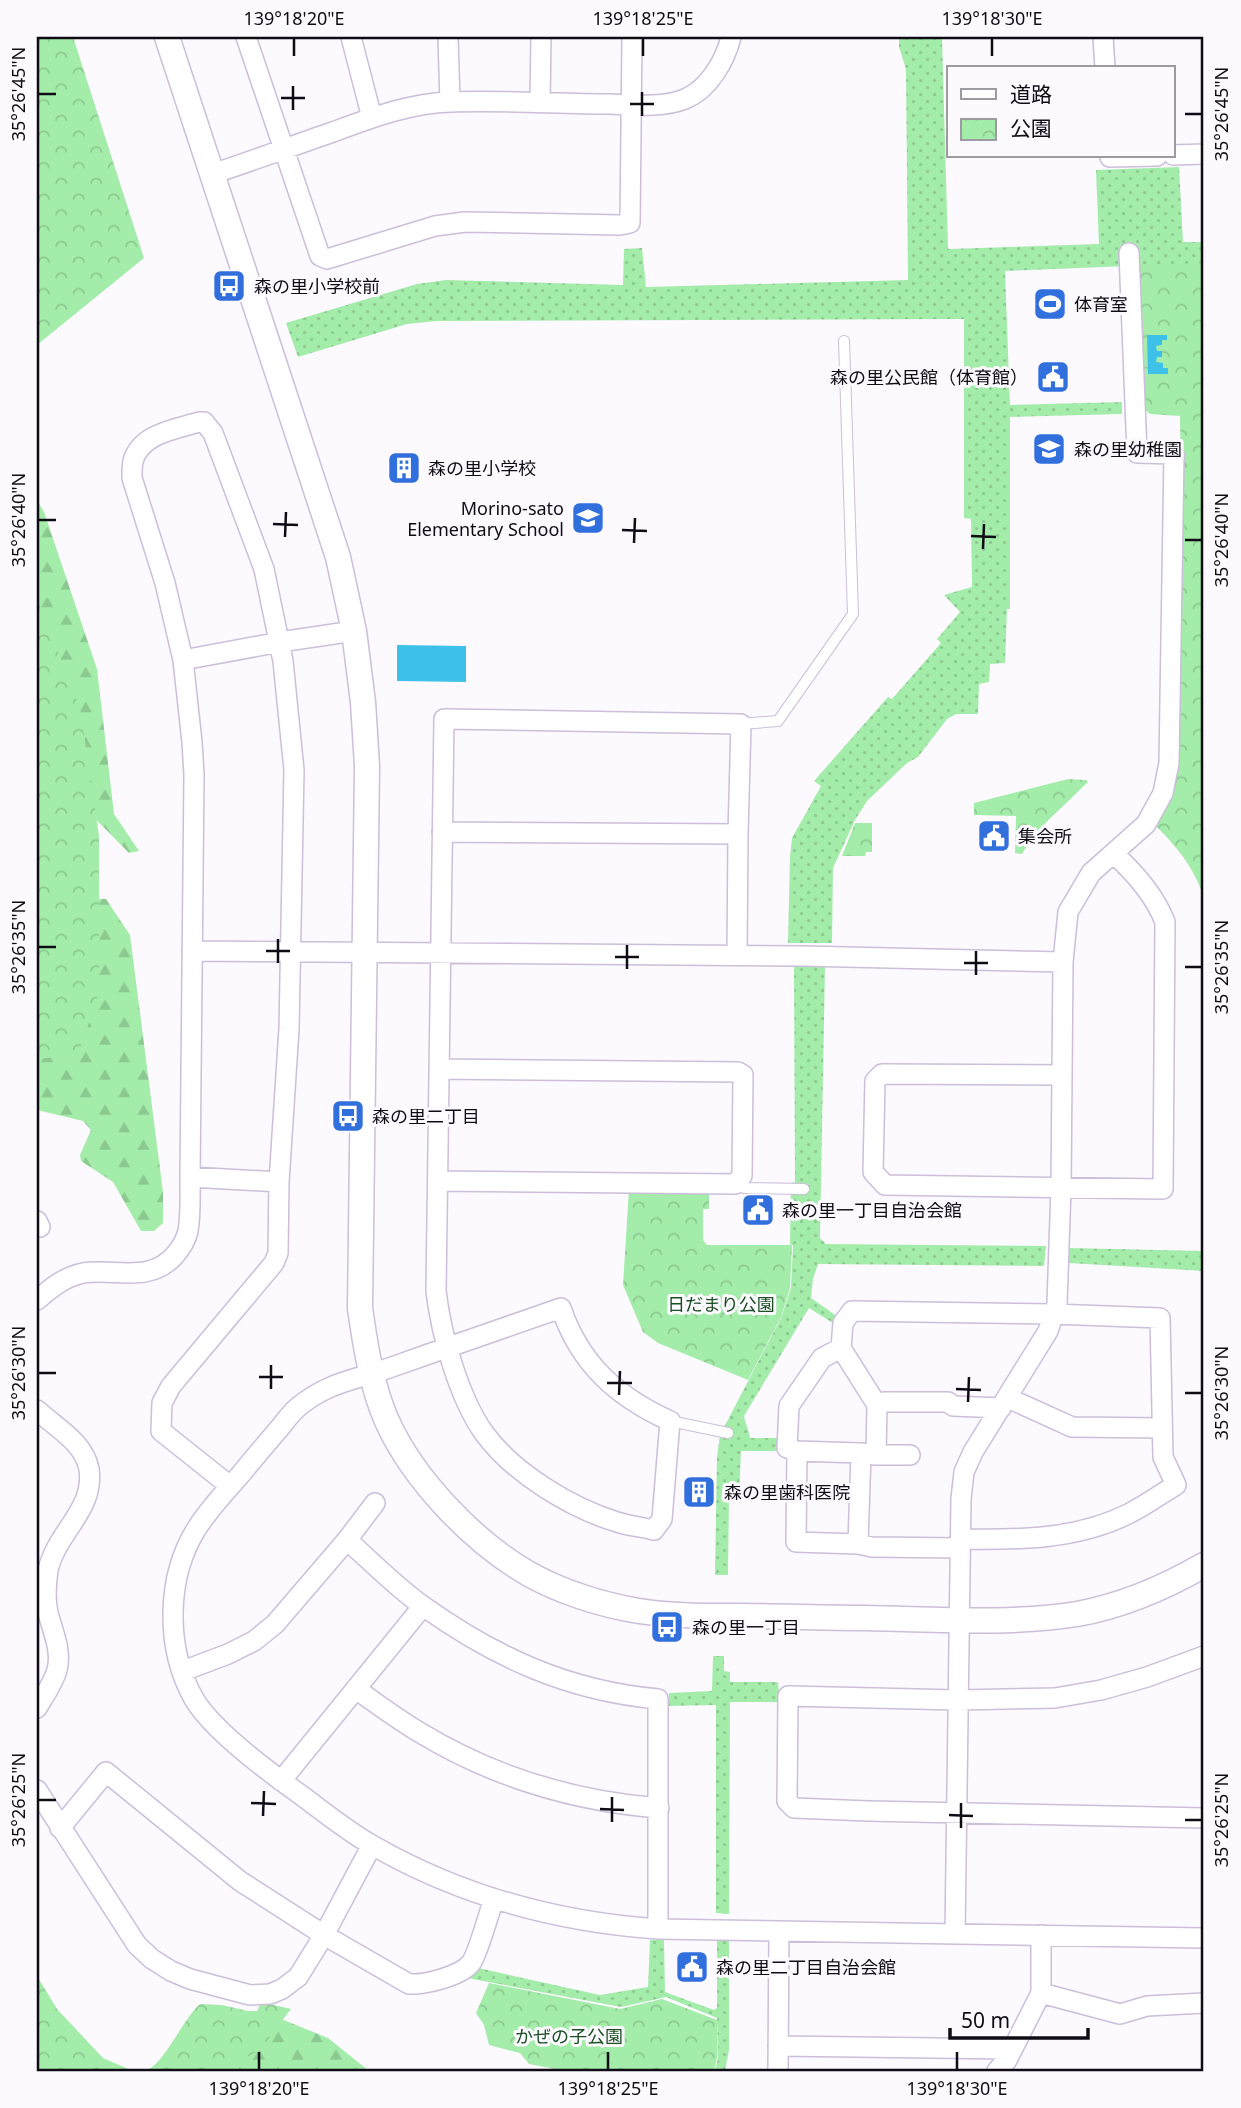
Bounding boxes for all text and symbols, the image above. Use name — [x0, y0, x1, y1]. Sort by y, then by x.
text: 139°18'20"E — [243, 6, 345, 30]
text: 139°18'25"E — [592, 6, 694, 30]
text: 139°18'30"E — [941, 6, 1043, 30]
text: 35°26'45"N — [6, 47, 30, 141]
legend — [947, 66, 1174, 158]
text: 35°26'45"N — [1209, 67, 1233, 161]
text: 道路 — [1010, 80, 1052, 108]
text: 公園 — [1010, 114, 1052, 142]
bus stop icon: 森の里小学校前 — [210, 267, 248, 305]
place label: 森の里小学校前 — [254, 274, 380, 298]
sports icon: 体育室 — [1031, 285, 1069, 323]
place label: 体育室 — [1074, 292, 1128, 316]
public building icon: 森の里公民館（体育館） — [1034, 358, 1072, 396]
place label: 森の里公民館（体育館） — [830, 365, 1028, 389]
school or university icon: 森の里幼稚園 — [1030, 430, 1068, 468]
place label: 森の里幼稚園 — [1074, 437, 1182, 461]
building icon: 森の里小学校 — [385, 449, 423, 487]
place label: 森の里小学校 — [428, 456, 536, 480]
text: 35°26'40"N — [6, 473, 30, 567]
text: 35°26'40"N — [1209, 493, 1233, 587]
place label: Morino-sato Elementary School — [407, 496, 564, 541]
school or university icon: Morino-sato Elementary School — [569, 499, 607, 537]
public building icon: 集会所 — [975, 817, 1013, 855]
place label: 集会所 — [1018, 824, 1072, 848]
text: 35°26'35"N — [6, 900, 30, 994]
text: 35°26'35"N — [1209, 920, 1233, 1014]
bus stop icon: 森の里二丁目 — [329, 1097, 367, 1135]
place label: 森の里二丁目 — [372, 1104, 480, 1128]
public building icon: 森の里一丁目自治会館 — [739, 1191, 777, 1229]
place label: 森の里一丁目自治会館 — [782, 1198, 962, 1222]
park label: 日だまり公園 — [667, 1292, 775, 1316]
text: 35°26'30"N — [6, 1326, 30, 1420]
text: 35°26'30"N — [1209, 1346, 1233, 1440]
building icon: 森の里歯科医院 — [680, 1473, 718, 1511]
place label: 森の里歯科医院 — [724, 1480, 850, 1504]
bus stop icon: 森の里一丁目 — [648, 1608, 686, 1646]
place label: 森の里一丁目 — [692, 1615, 800, 1639]
text: 35°26'25"N — [6, 1753, 30, 1847]
text: 35°26'25"N — [1209, 1773, 1233, 1867]
public building icon: 森の里二丁目自治会館 — [673, 1948, 711, 1986]
place label: 森の里二丁目自治会館 — [716, 1955, 896, 1979]
scale bar — [950, 1996, 1089, 2040]
text: 50 m — [961, 2006, 1010, 2034]
park label: かぜの子公園 — [515, 2024, 623, 2048]
text: 139°18'20"E — [208, 2076, 310, 2100]
text: 139°18'25"E — [557, 2076, 659, 2100]
text: 139°18'30"E — [906, 2076, 1008, 2100]

